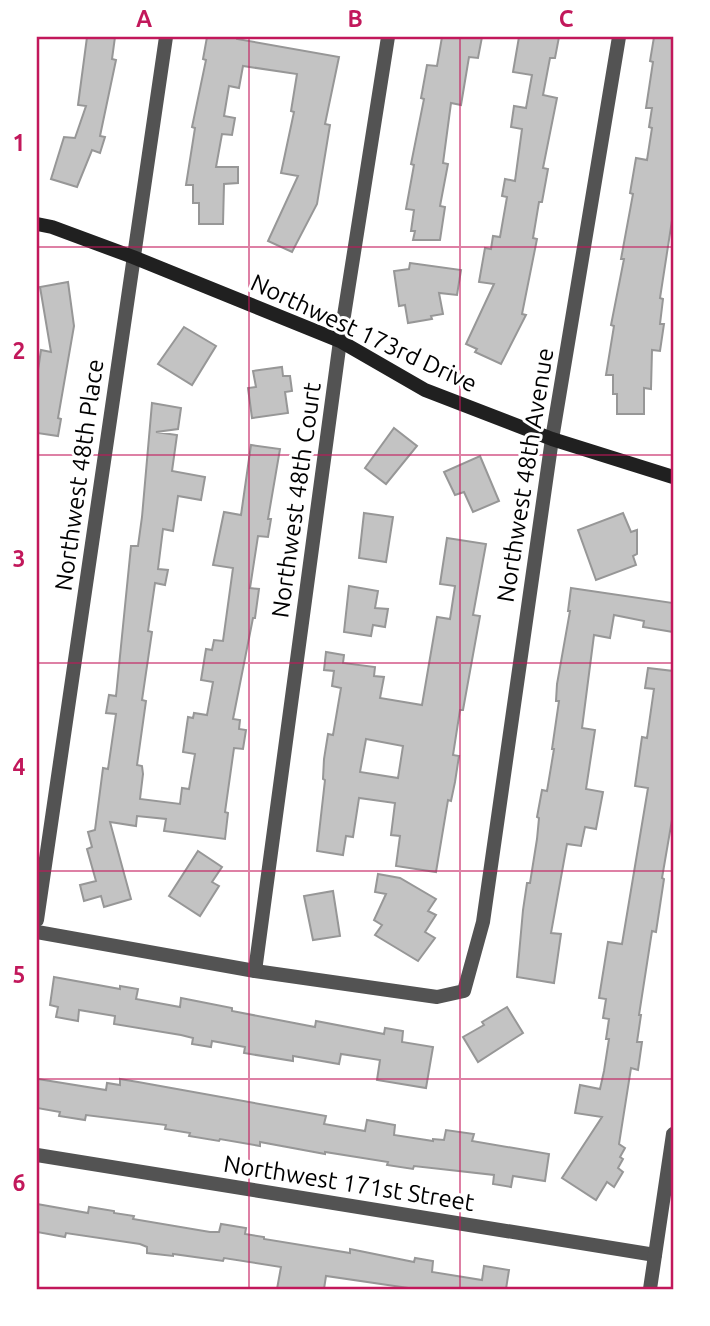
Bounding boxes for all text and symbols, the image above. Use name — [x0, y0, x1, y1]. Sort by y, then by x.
text: A — [136, 6, 152, 31]
text: B — [347, 6, 363, 31]
text: C — [559, 6, 574, 31]
text: 1 — [13, 130, 25, 155]
street label: Northwest 173rd Drive — [247, 269, 481, 397]
text: 2 — [13, 338, 25, 363]
street label: Northwest 48th Avenue — [492, 346, 558, 604]
street label: Northwest 48th Place — [49, 357, 109, 593]
street label: Northwest 48th Court — [266, 380, 326, 619]
text: 3 — [13, 546, 25, 571]
text: 4 — [13, 754, 26, 779]
text: 5 — [13, 962, 25, 987]
street label: Northwest 171st Street — [222, 1150, 477, 1216]
text: 6 — [13, 1170, 26, 1195]

